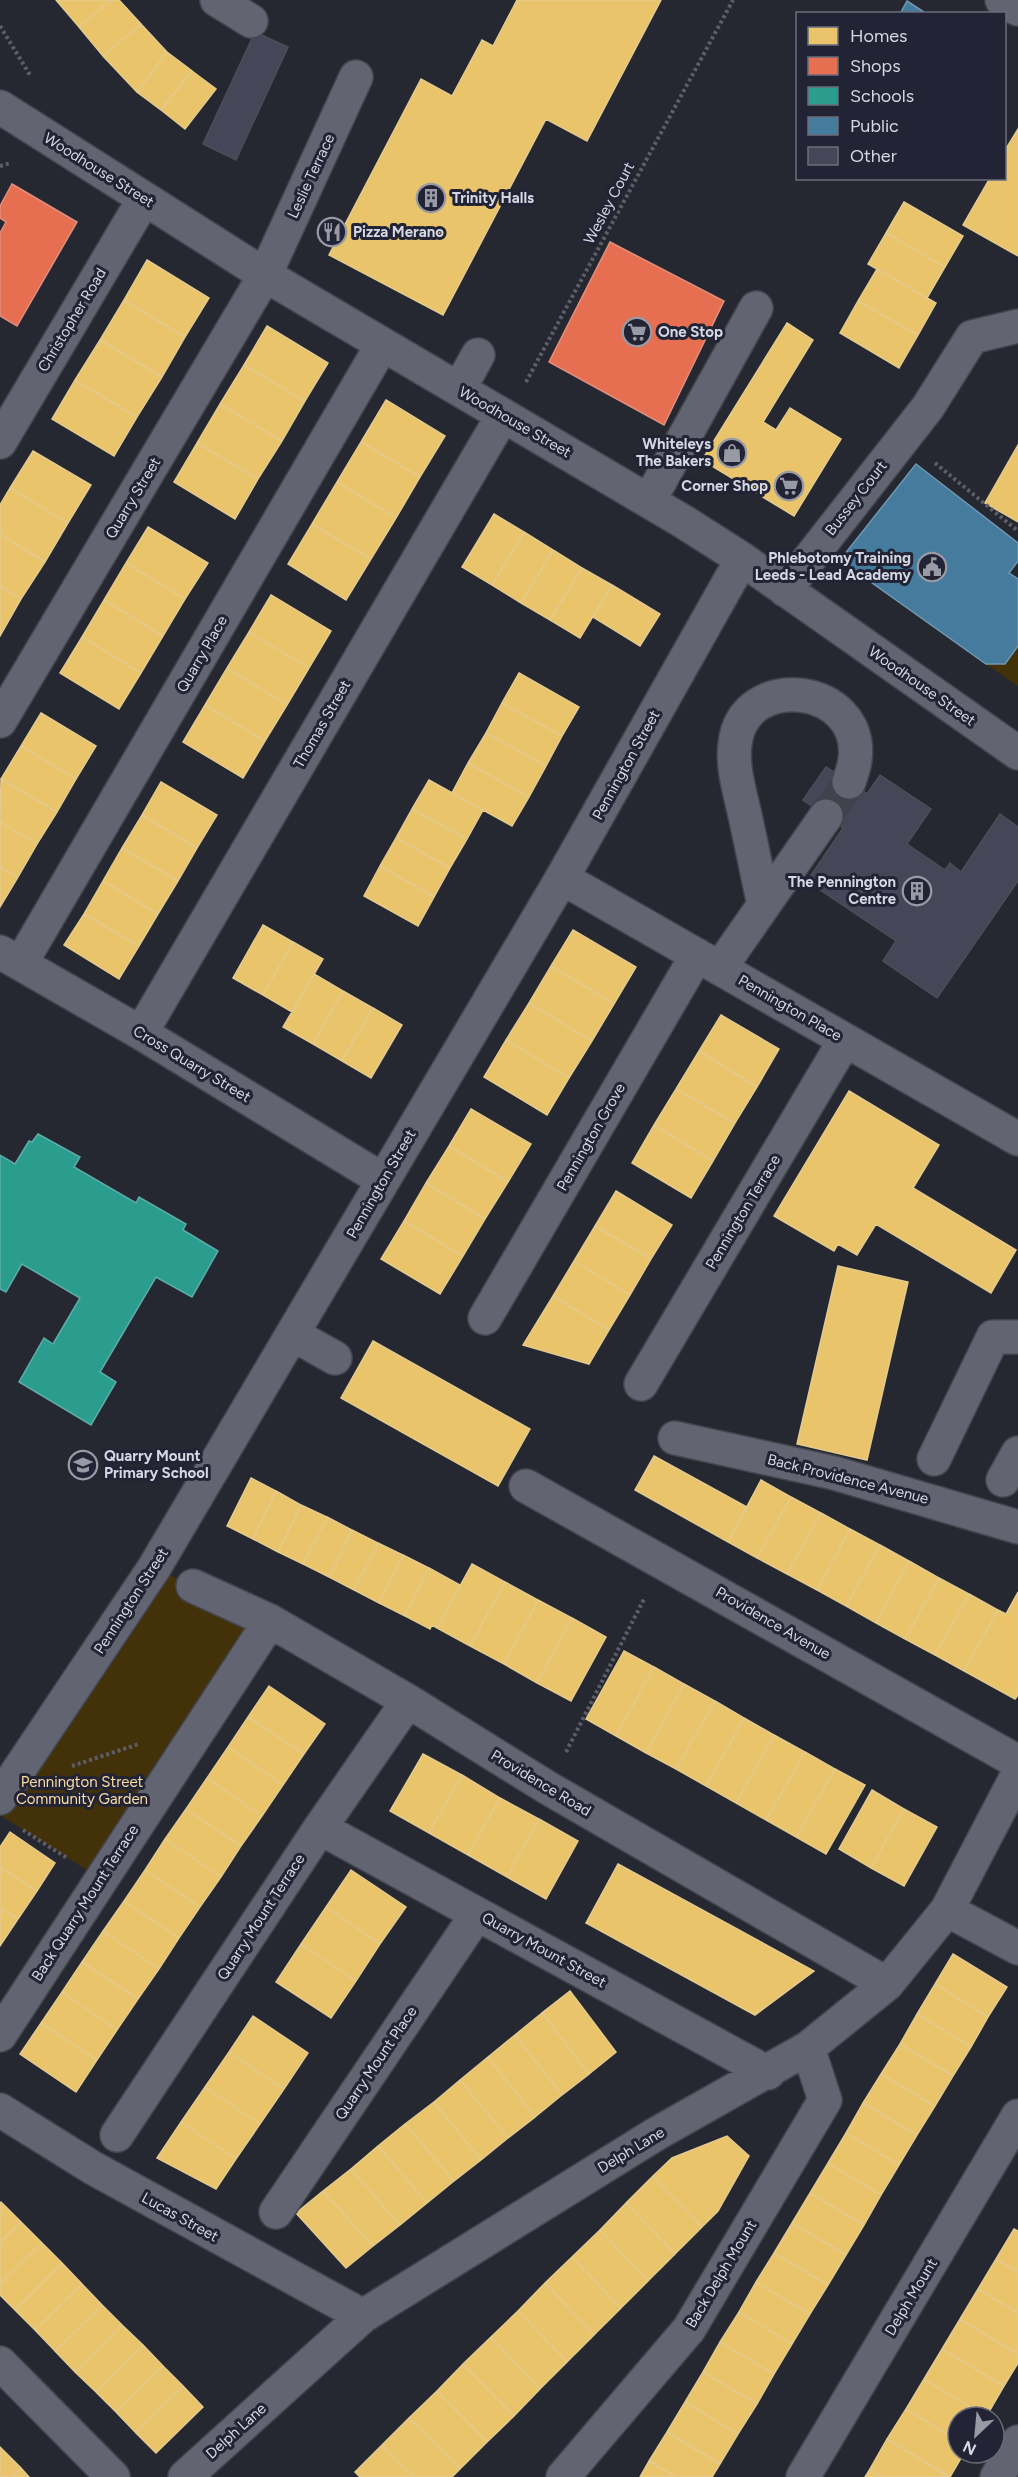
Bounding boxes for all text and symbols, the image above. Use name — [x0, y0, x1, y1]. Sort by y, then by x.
legend — [796, 12, 1006, 180]
text: Homes — [850, 25, 908, 47]
text: Shops — [850, 55, 901, 77]
text: Schools — [850, 85, 914, 107]
text: Public — [850, 115, 899, 137]
street label: Woodhouse Street — [41, 129, 158, 211]
street label: Leslie Terrace — [284, 131, 338, 221]
text: Other — [850, 145, 897, 167]
street label: Wesley Court — [580, 159, 638, 247]
building icon: Trinity Halls — [415, 182, 447, 214]
place label: Trinity Halls — [452, 189, 534, 207]
restaurant icon: Pizza Merano — [316, 216, 348, 248]
place label: Pizza Merano — [353, 223, 444, 241]
street label: Christopher Road — [34, 265, 110, 375]
supermarket icon: One Stop — [621, 316, 653, 348]
place label: One Stop — [658, 323, 723, 341]
street label: Woodhouse Street — [456, 383, 574, 462]
place label: Whiteleys The Bakers — [636, 435, 711, 470]
shop icon: Whiteleys The Bakers — [716, 437, 748, 469]
street label: Quarry Street — [102, 454, 164, 542]
street label: Bussey Court — [821, 457, 891, 539]
supermarket icon: Corner Shop — [773, 470, 805, 502]
place label: Corner Shop — [681, 477, 768, 495]
place label: Phlebotomy Training Leeds - Lead Academy — [755, 549, 911, 584]
public building icon: Phlebotomy Training Leeds - Lead Academy — [916, 551, 948, 583]
street label: Quarry Place — [173, 613, 231, 695]
street label: Woodhouse Street — [865, 642, 979, 730]
street label: Thomas Street — [290, 677, 355, 771]
street label: Pennington Street — [588, 707, 664, 823]
place label: The Pennington Centre — [788, 873, 897, 908]
building icon: The Pennington Centre — [901, 875, 933, 907]
street label: Pennington Place — [735, 971, 845, 1045]
street label: Cross Quarry Street — [130, 1022, 254, 1106]
street label: Pennington Grove — [553, 1080, 629, 1194]
street label: Pennington Street — [343, 1126, 420, 1242]
street label: Pennington Terrace — [702, 1152, 784, 1272]
place label: Quarry Mount Primary School — [104, 1447, 209, 1482]
school or university icon: Quarry Mount Primary School — [67, 1449, 99, 1481]
street label: Back Providence Avenue — [766, 1450, 930, 1508]
street label: Pennington Street — [90, 1544, 172, 1657]
street label: Providence Avenue — [712, 1583, 834, 1663]
street label: Providence Road — [488, 1746, 594, 1820]
park label: Pennington Street Community Garden — [16, 1773, 148, 1808]
street label: Back Quarry Mount Terrace — [28, 1822, 142, 1984]
street label: Quarry Mount Terrace — [214, 1851, 308, 1983]
street label: Quarry Mount Street — [479, 1908, 609, 1992]
street label: Quarry Mount Place — [331, 2003, 421, 2123]
street label: Delph Lane — [594, 2123, 668, 2177]
street label: Lucas Street — [139, 2189, 222, 2246]
street label: Back Delph Mount — [682, 2217, 760, 2331]
street label: Delph Mount — [881, 2255, 941, 2339]
street label: Delph Lane — [202, 2399, 270, 2463]
north arrow — [946, 2405, 1006, 2465]
text: N — [960, 2437, 979, 2459]

